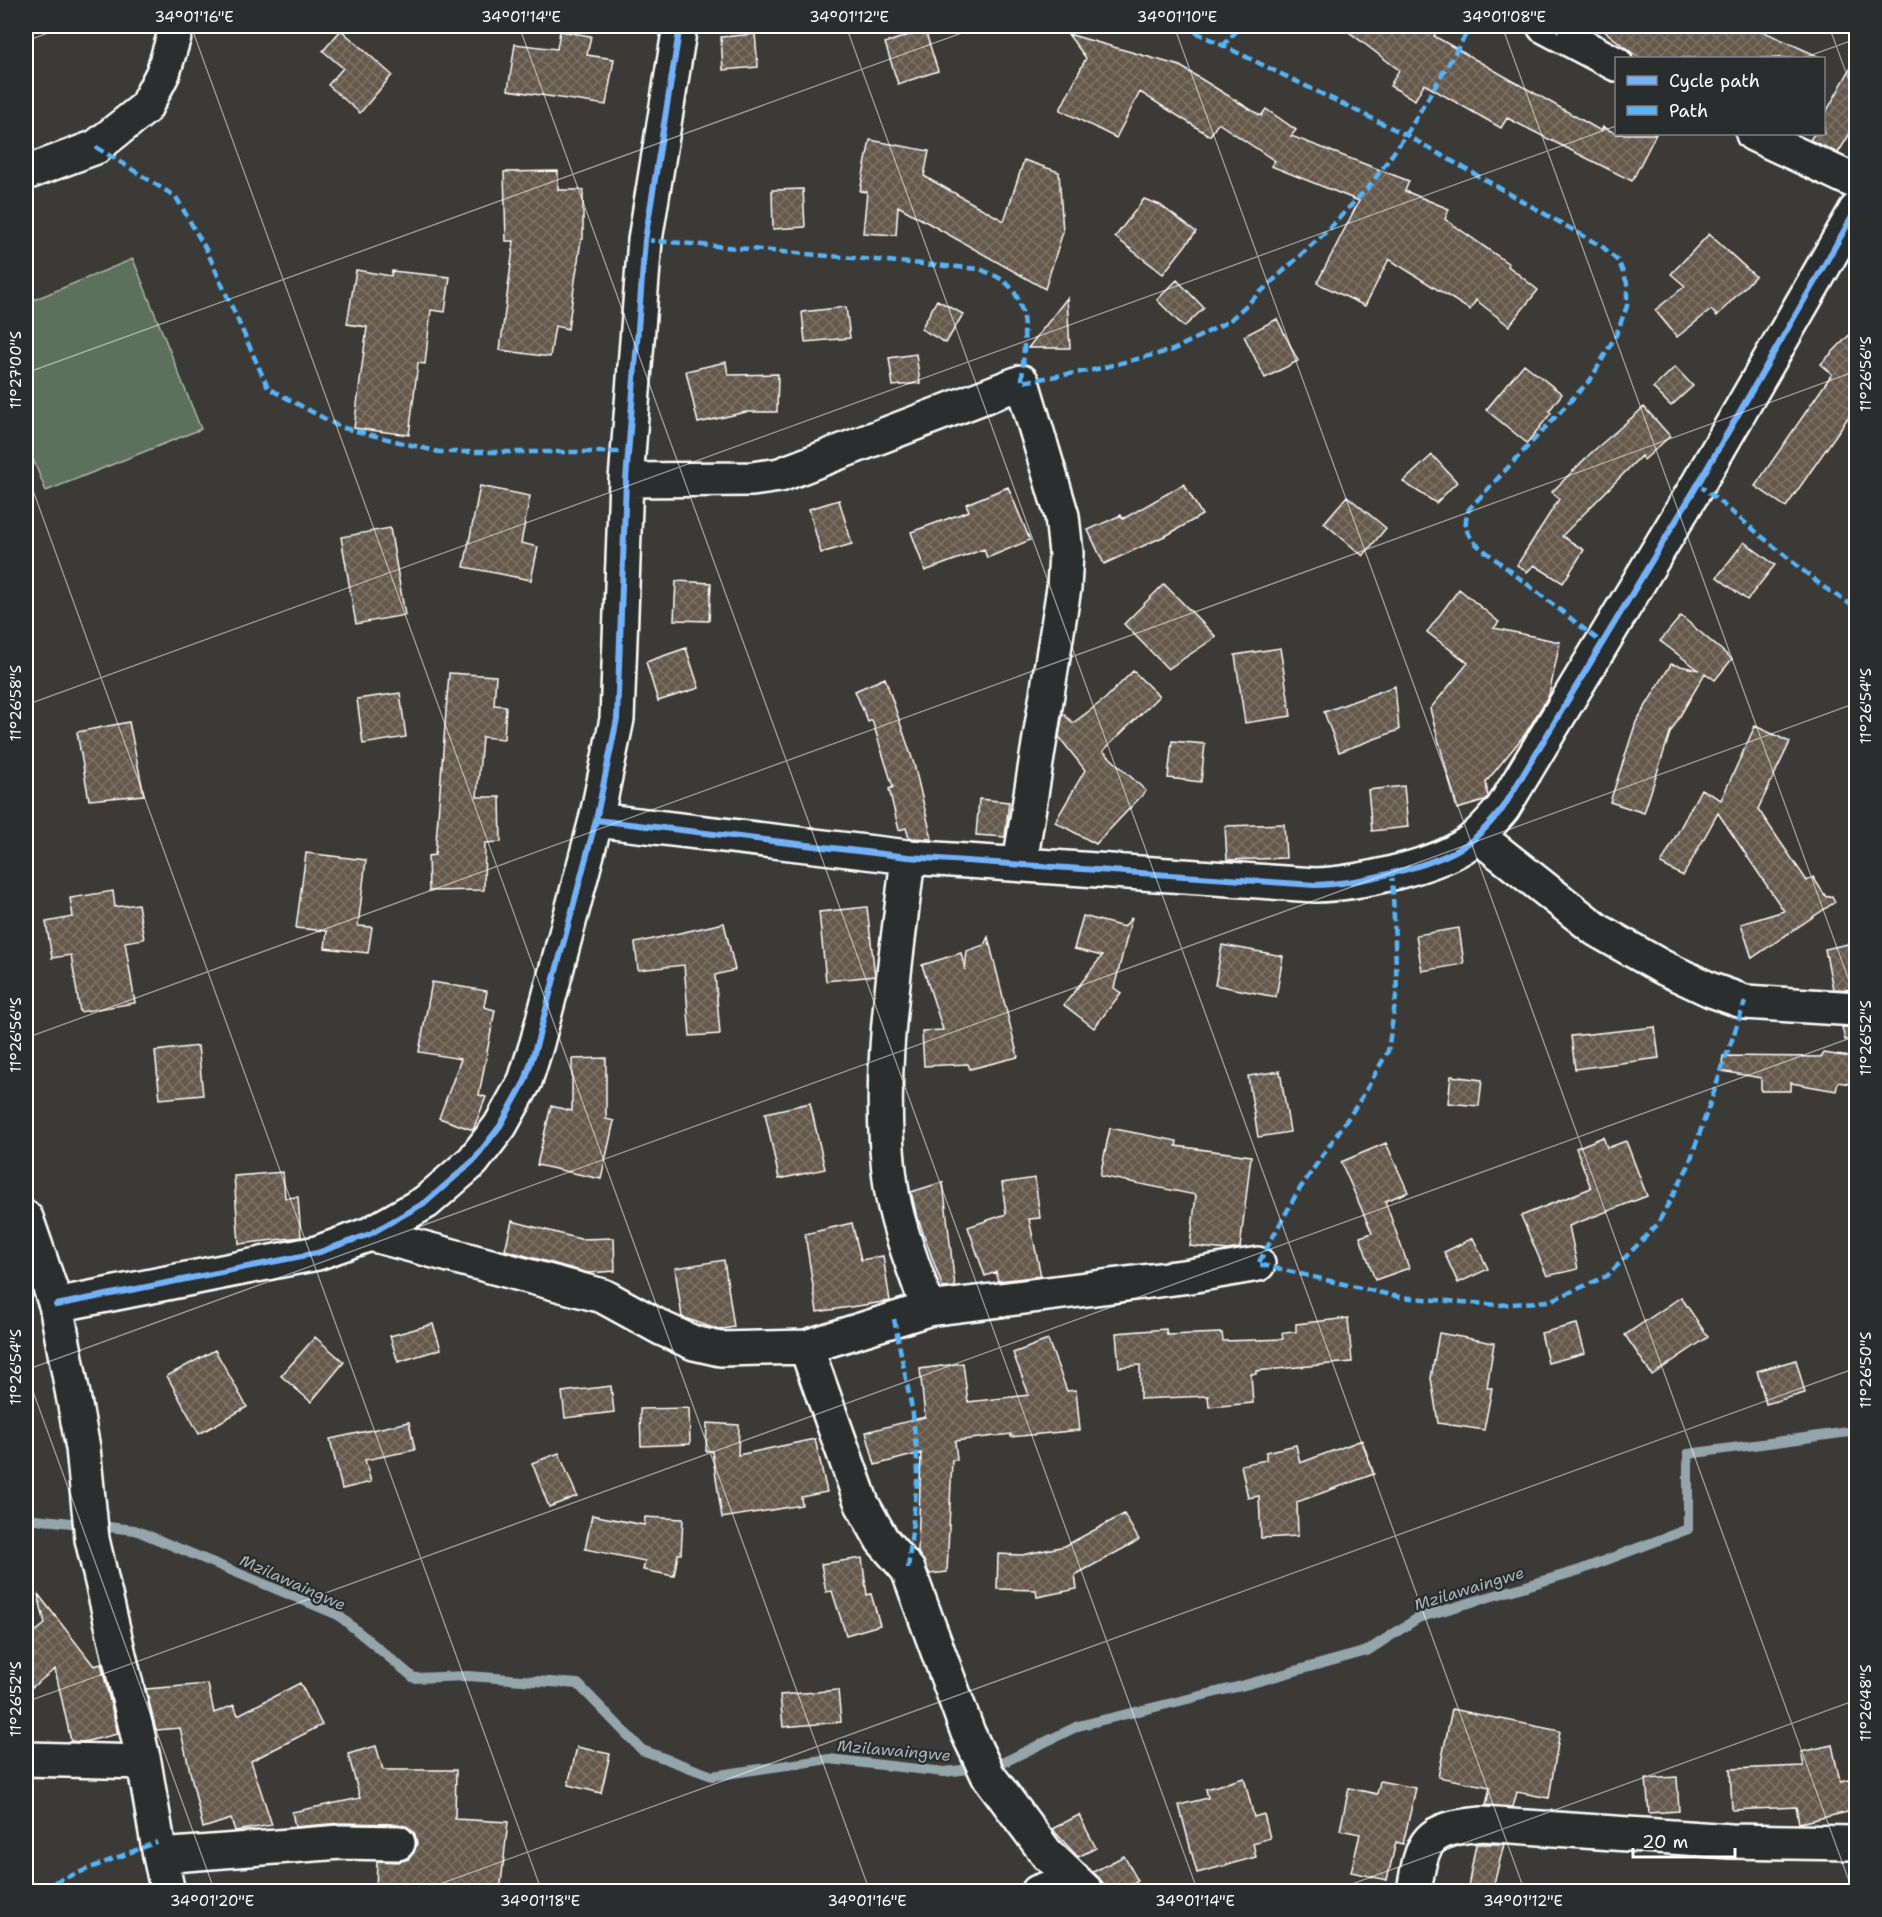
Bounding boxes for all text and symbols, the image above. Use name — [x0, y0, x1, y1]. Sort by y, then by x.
text: 34°01'16"E — [154, 7, 234, 27]
text: 34°01'14"E — [481, 7, 561, 27]
text: 34°01'12"E — [809, 7, 889, 27]
text: 34°01'10"E — [1137, 7, 1217, 27]
text: 34°01'08"E — [1462, 7, 1546, 27]
legend — [1615, 57, 1825, 135]
text: Cycle path — [1669, 69, 1760, 93]
text: Path — [1669, 99, 1708, 123]
text: 11°27'00"S — [6, 331, 26, 409]
text: 11°26'56"S — [1856, 336, 1876, 412]
text: 11°26'58"S — [6, 665, 26, 741]
text: 11°26'54"S — [1856, 668, 1876, 744]
text: 11°26'56"S — [6, 997, 26, 1073]
text: 11°26'52"S — [1856, 1000, 1876, 1076]
text: 11°26'54"S — [6, 1329, 26, 1405]
text: 11°26'50"S — [1856, 1332, 1876, 1408]
water label: Mzilawaingwe — [237, 1550, 349, 1615]
water label: Mzilawaingwe — [1412, 1562, 1527, 1615]
text: 11°26'52"S — [6, 1661, 26, 1737]
text: 11°26'48"S — [1856, 1665, 1876, 1741]
water label: Mzilawaingwe — [836, 1735, 952, 1766]
scale bar — [1633, 1821, 1735, 1859]
text: 20 m — [1642, 1830, 1688, 1854]
text: 34°01'20"E — [170, 1891, 254, 1911]
text: 34°01'18"E — [500, 1891, 580, 1911]
text: 34°01'16"E — [827, 1891, 907, 1911]
text: 34°01'14"E — [1155, 1891, 1235, 1911]
text: 34°01'12"E — [1483, 1891, 1563, 1911]

